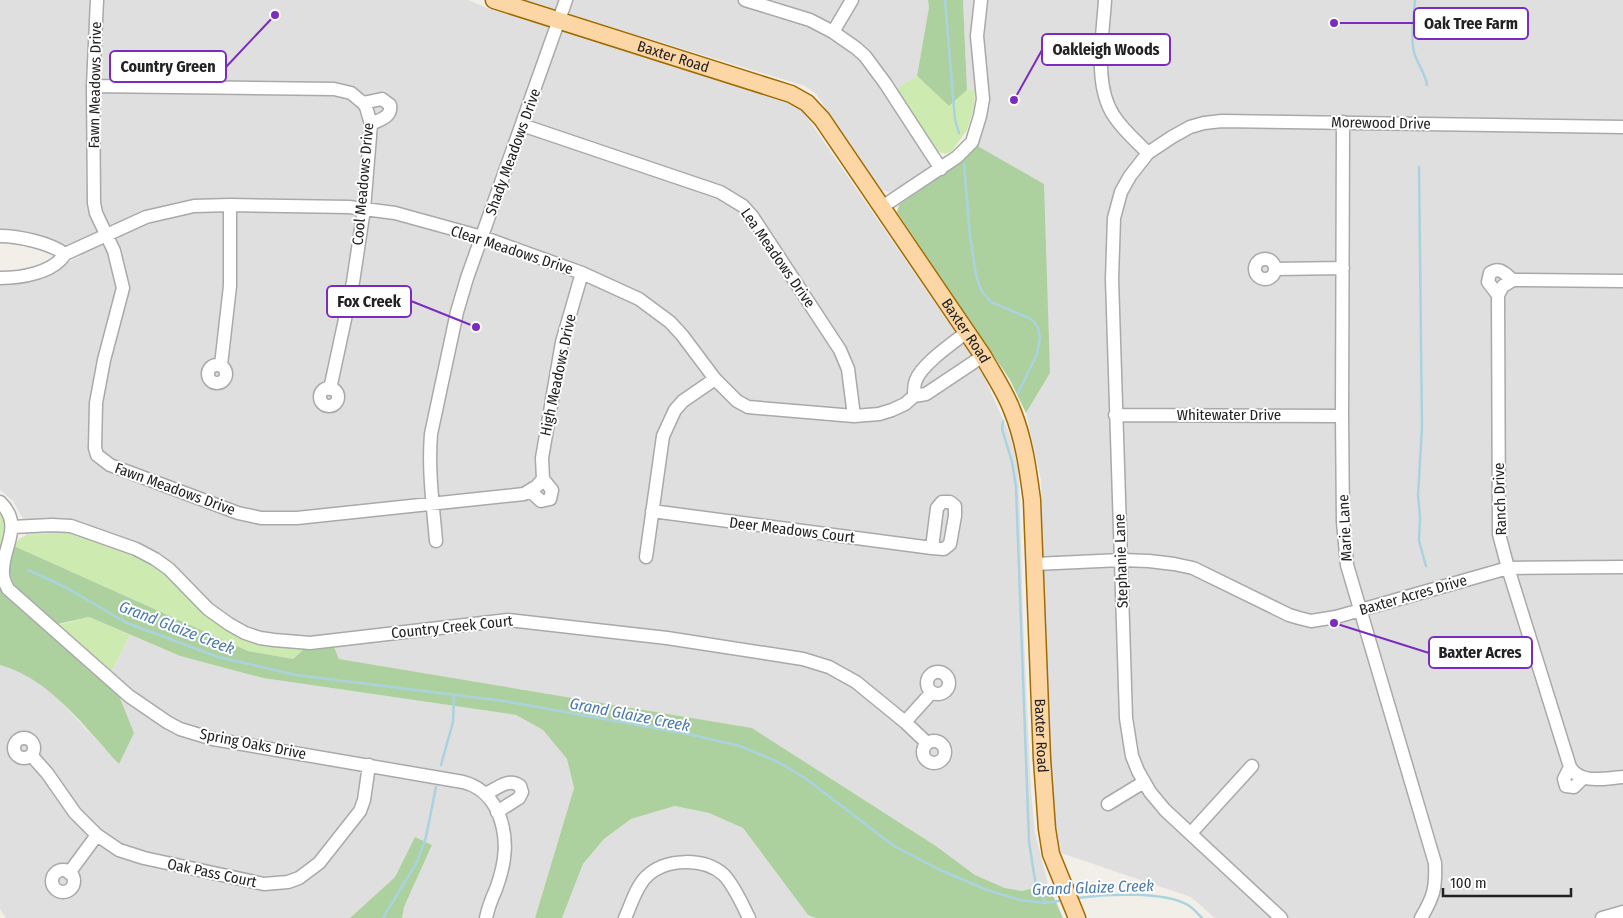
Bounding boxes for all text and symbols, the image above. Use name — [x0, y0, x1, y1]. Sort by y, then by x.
callout: Oak Tree Farm — [1414, 8, 1528, 39]
text: Oak Tree Farm — [1424, 14, 1518, 33]
street label: Fawn Meadows Drive — [85, 21, 105, 149]
callout: Oakleigh Woods — [1042, 34, 1170, 65]
street label: Baxter Road — [635, 37, 711, 76]
text: Oakleigh Woods — [1052, 40, 1160, 59]
callout: Country Green — [110, 51, 226, 82]
text: Country Green — [120, 57, 216, 76]
street label: Shady Meadows Drive — [482, 86, 544, 218]
street label: Morewood Drive — [1331, 113, 1431, 133]
street label: Cool Meadows Drive — [349, 122, 377, 246]
street label: Lea Meadows Drive — [737, 205, 819, 311]
street label: Clear Meadows Drive — [449, 222, 575, 278]
callout: Fox Creek — [327, 286, 411, 317]
text: Fox Creek — [337, 292, 402, 311]
street label: Baxter Road — [938, 295, 994, 366]
street label: High Meadows Drive — [536, 312, 580, 438]
street label: Whitewater Drive — [1177, 406, 1281, 424]
street label: Fawn Meadows Drive — [112, 459, 238, 519]
street label: Ranch Drive — [1490, 462, 1510, 536]
street label: Marie Lane — [1334, 494, 1356, 562]
street label: Deer Meadows Court — [728, 513, 856, 547]
street label: Stephanie Lane — [1110, 513, 1132, 609]
street label: Baxter Acres Drive — [1357, 571, 1469, 619]
water label: Grand Glaize Creek — [116, 597, 237, 658]
street label: Country Creek Court — [390, 612, 514, 642]
callout: Baxter Acres — [1429, 637, 1532, 668]
text: Baxter Acres — [1438, 643, 1522, 662]
water label: Grand Glaize Creek — [568, 694, 692, 735]
street label: Baxter Road — [1031, 698, 1052, 773]
street label: Spring Oaks Drive — [198, 725, 308, 763]
street label: Oak Pass Court — [166, 855, 258, 891]
scale bar — [1443, 866, 1570, 898]
text: 100 m — [1450, 874, 1487, 892]
water label: Grand Glaize Creek — [1032, 876, 1154, 899]

